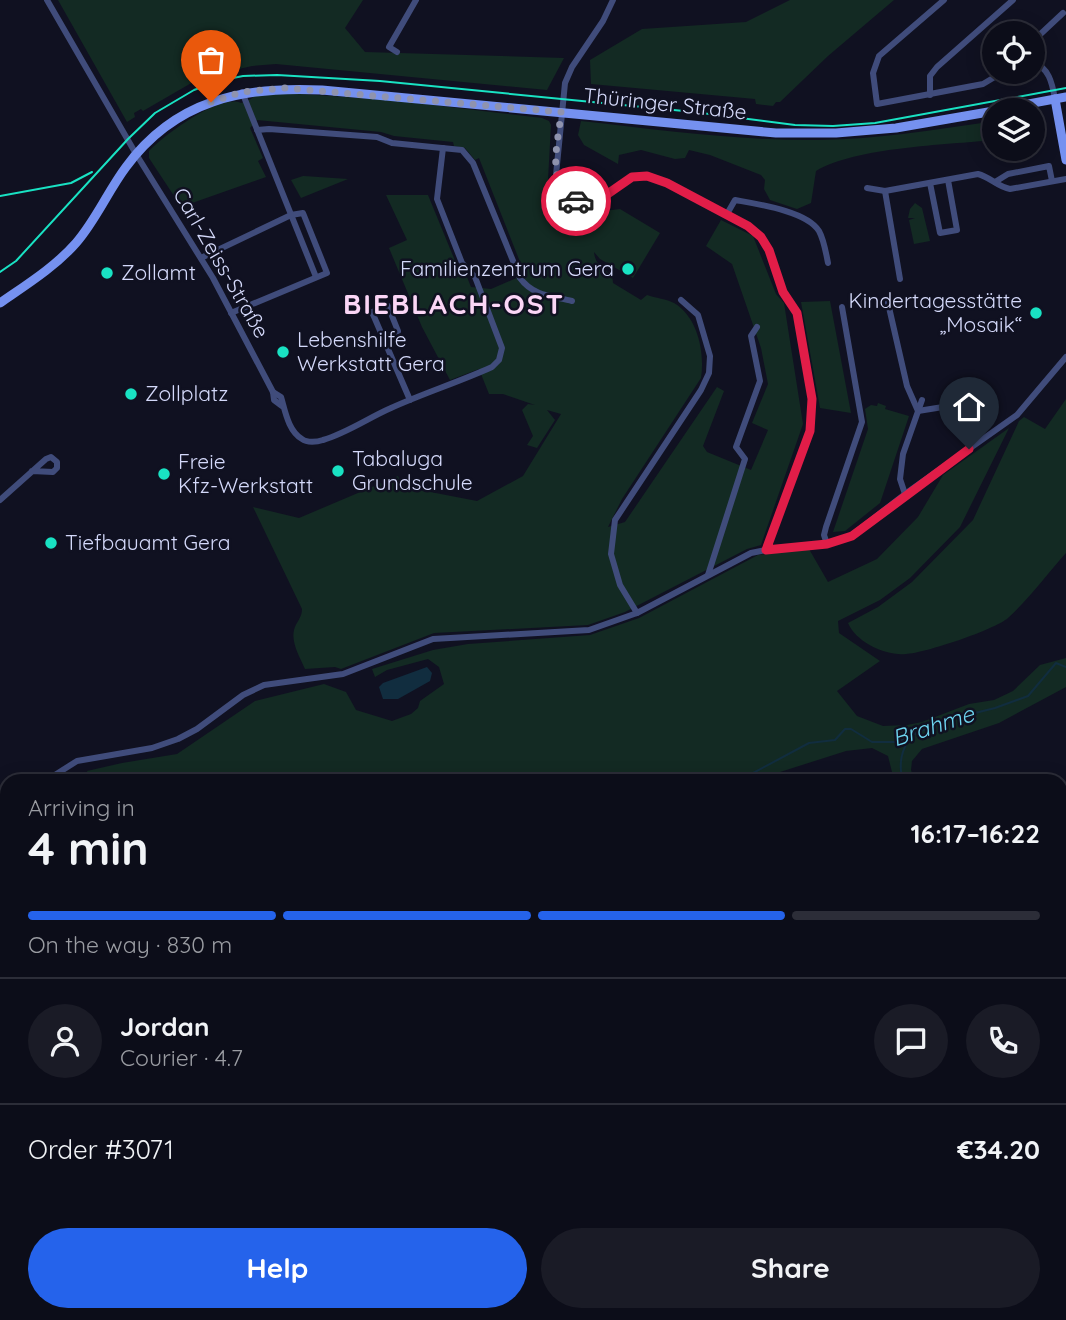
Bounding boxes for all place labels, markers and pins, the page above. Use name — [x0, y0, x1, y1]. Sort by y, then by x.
pin — [181, 30, 241, 102]
place label: Familienzentrum Gera — [400, 255, 614, 281]
place label: Zollamt — [121, 259, 196, 285]
marker: Familienzentrum Gera — [620, 261, 636, 277]
marker: Zollamt — [99, 265, 115, 281]
place label: Kindertagesstätte „Mosaik“ — [849, 287, 1022, 337]
marker: Kindertagesstätte „Mosaik“ — [1028, 305, 1044, 321]
place label: Lebenshilfe Werkstatt Gera — [297, 326, 445, 376]
marker: Lebenshilfe Werkstatt Gera — [275, 344, 291, 360]
pin — [939, 377, 999, 449]
place label: Zollplatz — [145, 380, 228, 406]
marker: Zollplatz — [123, 386, 139, 402]
place label: Tabaluga Grundschule — [352, 445, 473, 495]
place label: Freie Kfz-Werkstatt — [178, 448, 313, 498]
marker: Tabaluga Grundschule — [330, 463, 346, 479]
marker: Freie Kfz-Werkstatt — [156, 466, 172, 482]
place label: Tiefbauamt Gera — [65, 529, 231, 555]
marker: Tiefbauamt Gera — [43, 535, 59, 551]

